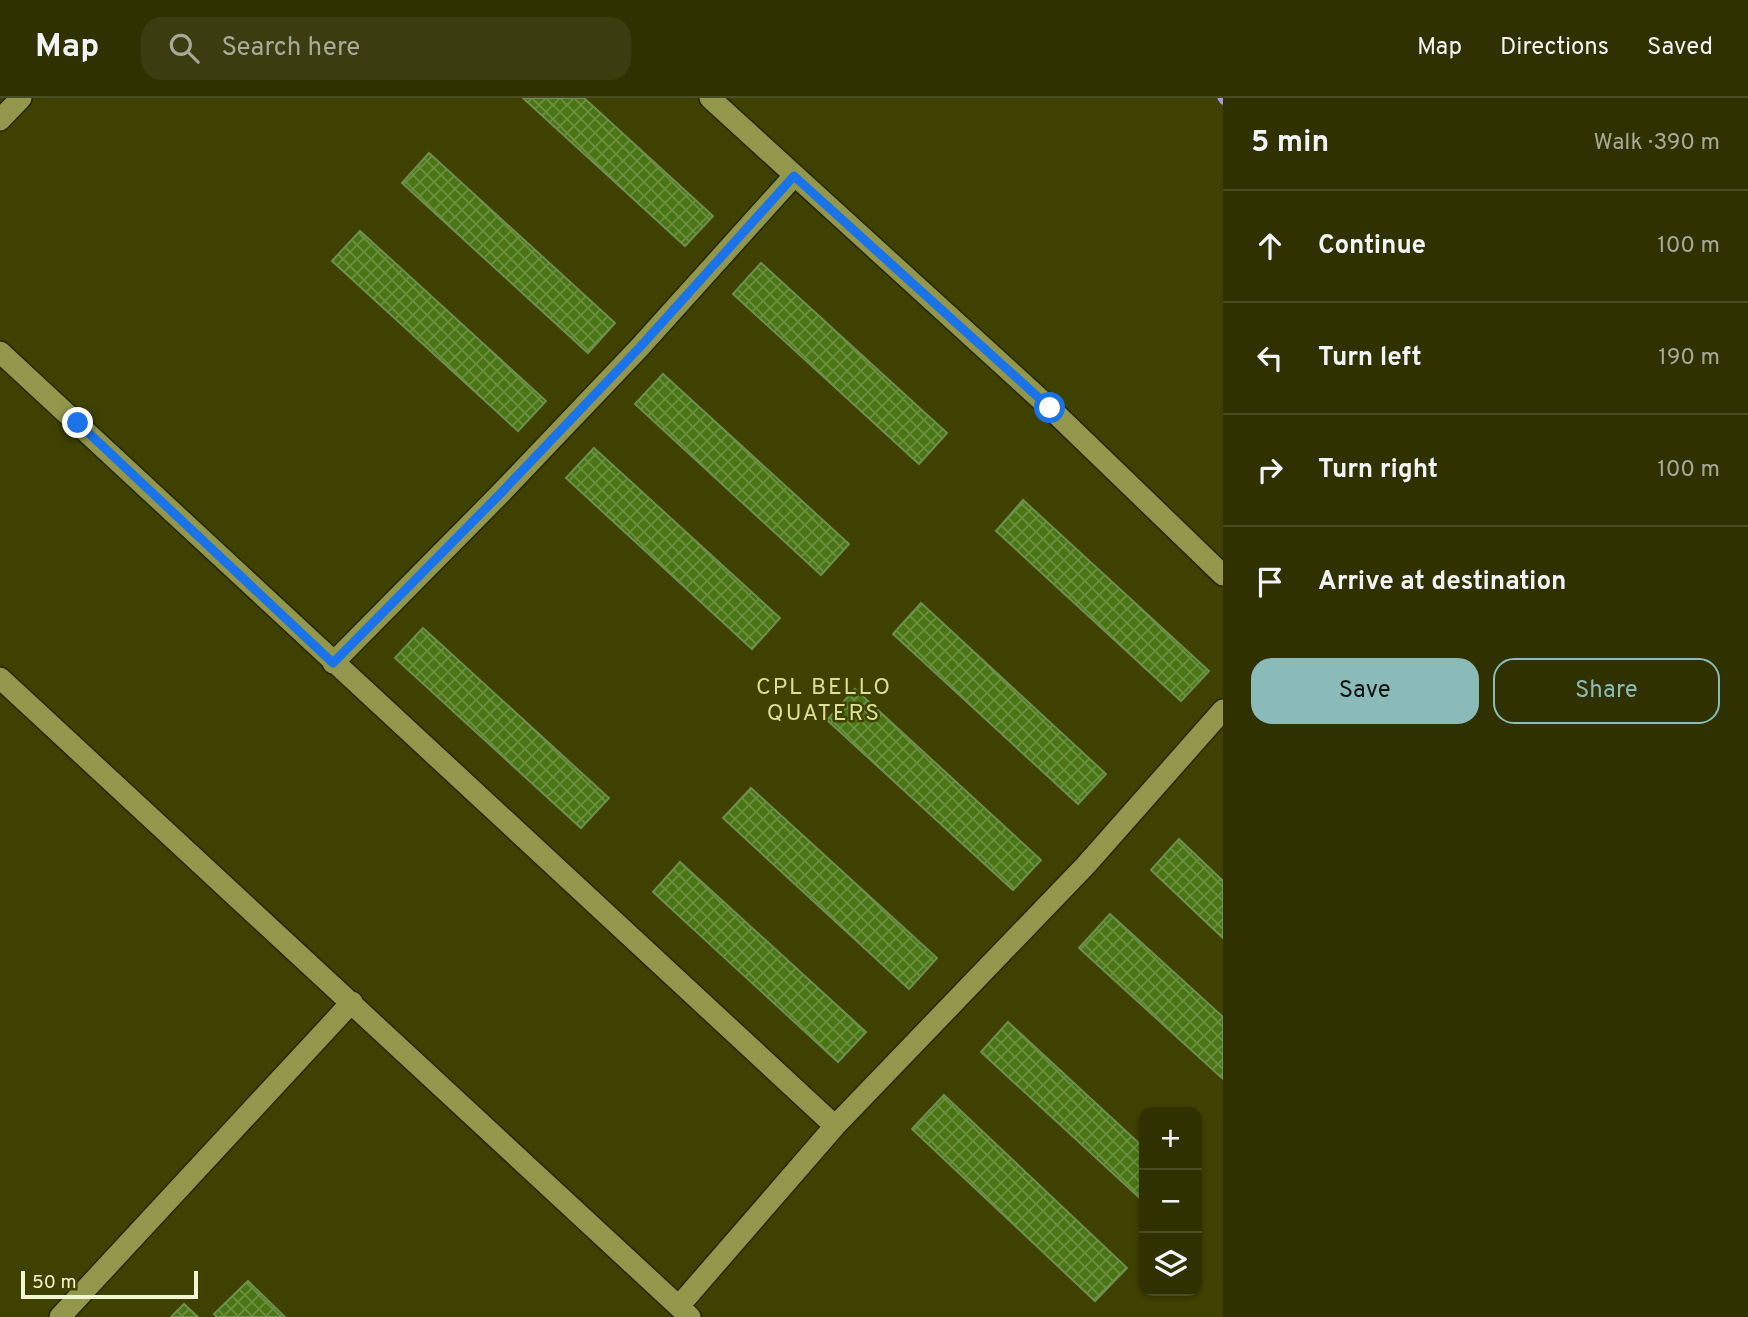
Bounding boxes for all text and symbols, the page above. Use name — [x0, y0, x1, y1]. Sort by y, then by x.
search box — [141, 17, 631, 80]
text: Map — [35, 27, 99, 69]
icon: search — [165, 29, 203, 67]
text: Search here — [221, 32, 360, 65]
text: Map — [1417, 33, 1462, 63]
text: Directions — [1500, 33, 1609, 63]
text: Saved — [1647, 33, 1713, 63]
text: 5 min — [1251, 125, 1329, 162]
text: Walk · 390 m — [1594, 129, 1720, 158]
icon: ahead — [1251, 227, 1289, 265]
text: Continue — [1318, 230, 1426, 263]
text: 100 m — [1657, 232, 1720, 261]
icon: left — [1251, 339, 1289, 377]
text: Turn left — [1318, 342, 1422, 375]
text: 190 m — [1658, 344, 1720, 373]
route start — [1034, 392, 1065, 423]
route end — [62, 407, 93, 438]
icon: right — [1251, 451, 1289, 489]
text: Turn right — [1318, 454, 1438, 487]
text: 100 m — [1657, 456, 1720, 485]
icon: arrive — [1251, 563, 1289, 601]
text: Arrive at destination — [1318, 566, 1566, 599]
button: Save — [1251, 658, 1479, 724]
button: Share — [1493, 658, 1720, 724]
district label: CPL BELLO QUATERS — [756, 674, 892, 729]
map controls — [1139, 1107, 1202, 1296]
button: + — [1139, 1107, 1202, 1170]
button: − — [1139, 1170, 1202, 1233]
button: layers — [1139, 1233, 1202, 1296]
scale bar — [21, 1268, 198, 1300]
text: 50 m — [32, 1271, 77, 1295]

